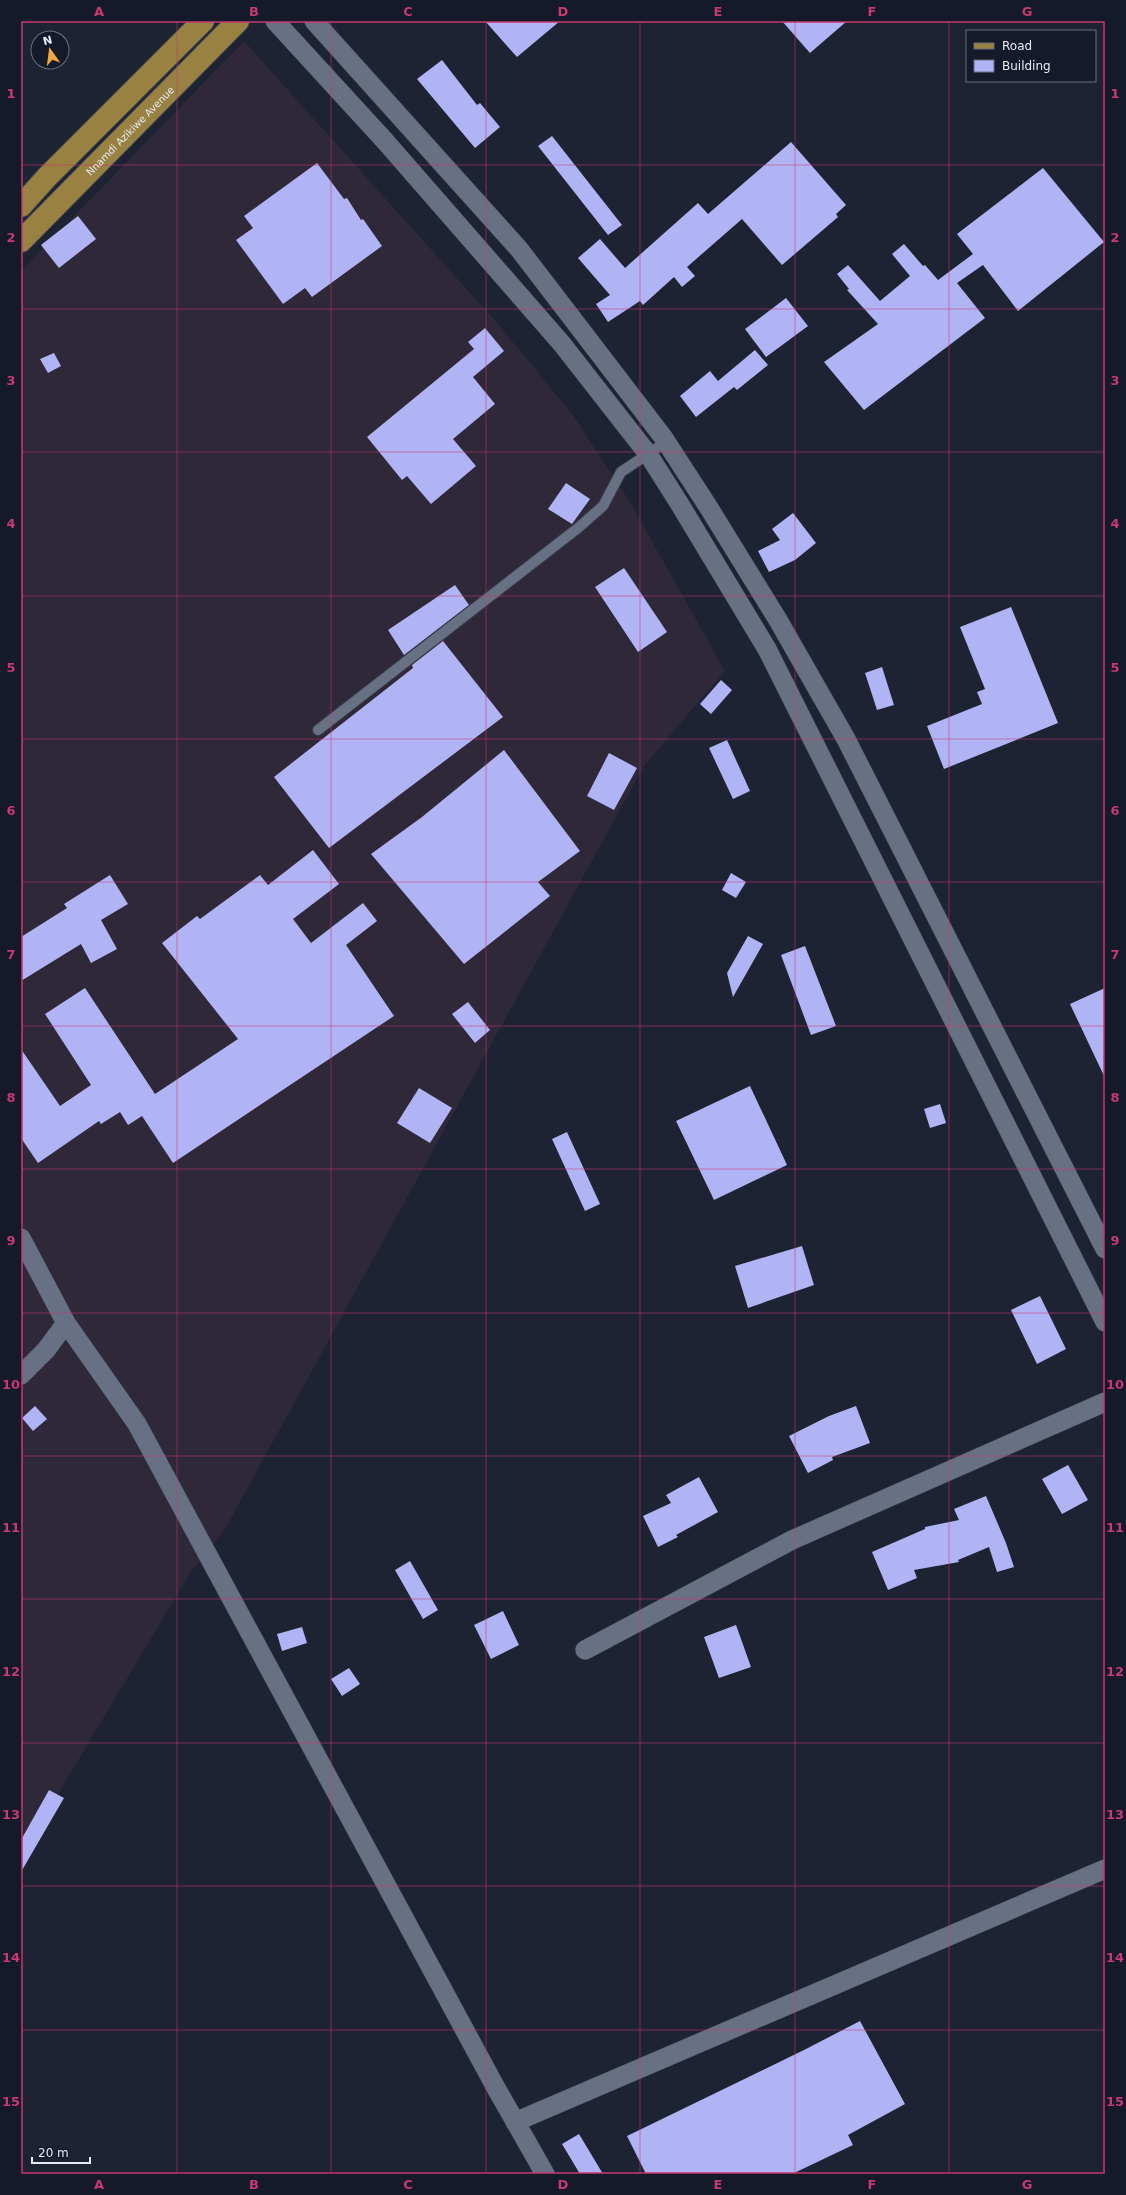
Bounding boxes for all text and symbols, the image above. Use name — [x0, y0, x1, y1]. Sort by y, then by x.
text: A — [94, 4, 104, 19]
text: B — [249, 4, 259, 19]
text: C — [403, 4, 413, 19]
text: D — [558, 4, 569, 19]
text: E — [714, 4, 722, 19]
text: F — [868, 4, 876, 19]
text: G — [1022, 4, 1032, 19]
north arrow — [30, 30, 70, 70]
legend — [966, 30, 1096, 82]
text: N — [42, 33, 54, 48]
text: Road — [1002, 39, 1032, 53]
text: Building — [1002, 59, 1051, 73]
street label: Nnamdi Azikiwe Avenue — [84, 84, 176, 177]
text: 1 — [6, 86, 16, 101]
text: 1 — [1110, 86, 1120, 101]
text: 2 — [6, 230, 16, 245]
text: 2 — [1110, 230, 1120, 245]
text: 3 — [6, 373, 16, 388]
text: 3 — [1110, 373, 1120, 388]
text: 4 — [6, 516, 16, 531]
text: 4 — [1110, 516, 1120, 531]
text: 5 — [6, 660, 16, 675]
text: 5 — [1110, 660, 1120, 675]
text: 6 — [6, 803, 16, 818]
text: 6 — [1110, 803, 1120, 818]
text: 7 — [6, 947, 16, 962]
text: 7 — [1110, 947, 1120, 962]
text: 8 — [6, 1090, 16, 1105]
text: 8 — [1110, 1090, 1120, 1105]
text: 9 — [6, 1233, 16, 1248]
text: 9 — [1110, 1233, 1120, 1248]
text: 10 — [2, 1377, 20, 1392]
text: 10 — [1106, 1377, 1124, 1392]
text: 11 — [2, 1520, 20, 1535]
text: 11 — [1106, 1520, 1124, 1535]
text: 12 — [2, 1664, 20, 1679]
text: 12 — [1106, 1664, 1124, 1679]
text: 13 — [2, 1807, 20, 1822]
text: 13 — [1106, 1807, 1124, 1822]
text: 14 — [2, 1950, 20, 1965]
text: 14 — [1106, 1950, 1124, 1965]
text: 15 — [2, 2094, 20, 2109]
text: 15 — [1106, 2094, 1124, 2109]
scale bar — [32, 2139, 90, 2165]
text: 20 m — [38, 2146, 69, 2160]
text: A — [94, 2177, 104, 2192]
text: B — [249, 2177, 259, 2192]
text: C — [403, 2177, 413, 2192]
text: D — [558, 2177, 569, 2192]
text: E — [714, 2177, 722, 2192]
text: F — [868, 2177, 876, 2192]
text: G — [1022, 2177, 1032, 2192]

